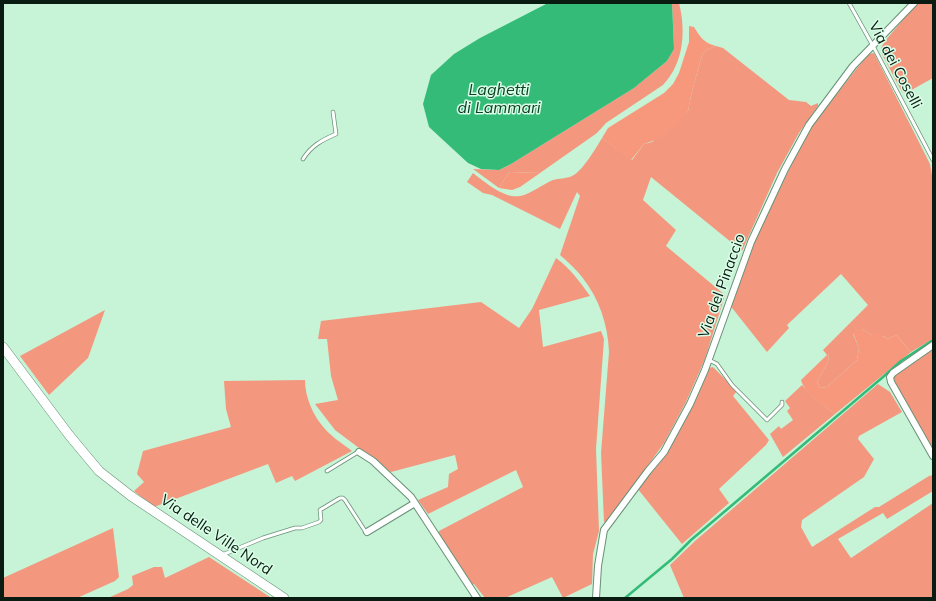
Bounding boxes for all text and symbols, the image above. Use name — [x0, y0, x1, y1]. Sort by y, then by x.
street label: Via dei Coselli — [864, 18, 926, 112]
water label: Laghetti di Lammari — [457, 80, 541, 118]
street label: Via del Pinaccio — [695, 231, 749, 341]
street label: Via delle Ville Nord — [157, 491, 275, 579]

